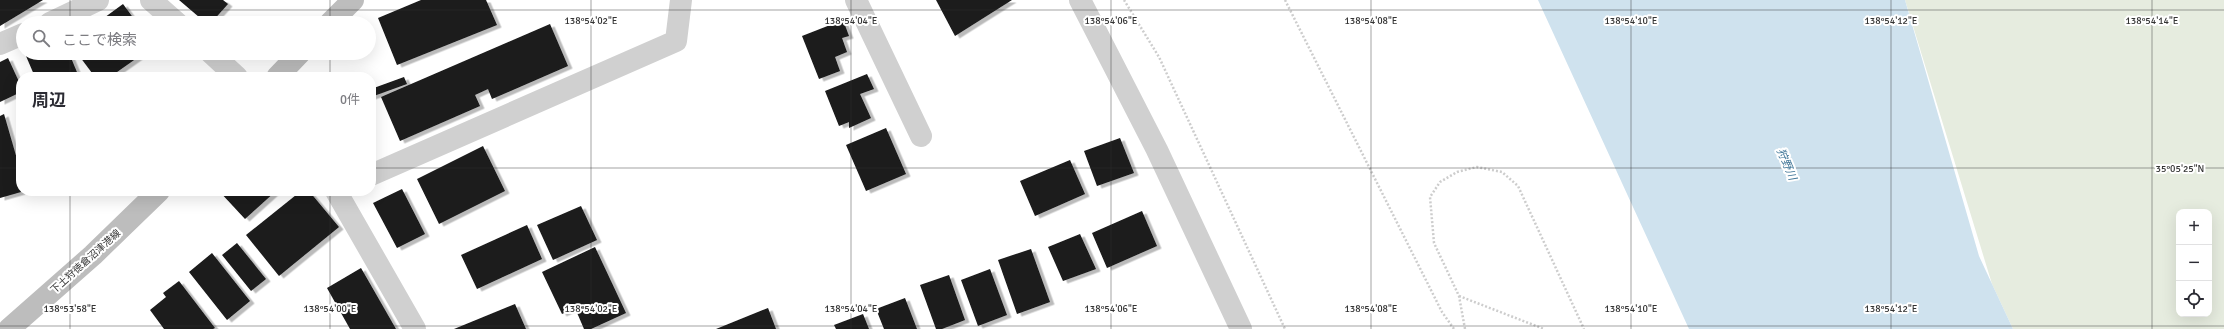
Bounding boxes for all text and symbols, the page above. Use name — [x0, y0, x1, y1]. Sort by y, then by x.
text: 138°54'02"E — [564, 15, 618, 27]
text: 138°54'04"E — [824, 15, 878, 27]
text: 138°54'06"E — [1084, 15, 1138, 27]
text: 138°54'08"E — [1344, 15, 1398, 27]
text: 138°54'10"E — [1604, 15, 1658, 27]
text: 138°54'12"E — [1864, 15, 1918, 27]
text: 138°54'14"E — [2125, 15, 2179, 27]
search box — [16, 16, 376, 60]
icon: search — [30, 27, 52, 49]
text: ここで検索 — [62, 31, 137, 49]
text: 周辺 — [32, 90, 66, 111]
text: 0件 — [340, 92, 360, 108]
water label: 狩野川 — [1774, 146, 1799, 183]
text: 35°05'25"N — [2156, 163, 2204, 175]
map controls — [2176, 209, 2212, 317]
button: + — [2176, 209, 2212, 245]
street label: 下土狩徳倉沼津港線 — [48, 227, 123, 296]
button: − — [2176, 245, 2212, 281]
button: locate — [2176, 281, 2212, 317]
text: 138°53'58"E — [43, 303, 97, 315]
text: 138°54'00"E — [303, 303, 357, 315]
text: 138°54'02"E — [564, 303, 618, 315]
text: 138°54'04"E — [824, 303, 878, 315]
text: 138°54'06"E — [1084, 303, 1138, 315]
text: 138°54'08"E — [1344, 303, 1398, 315]
text: 138°54'10"E — [1604, 303, 1658, 315]
text: 138°54'12"E — [1864, 303, 1918, 315]

